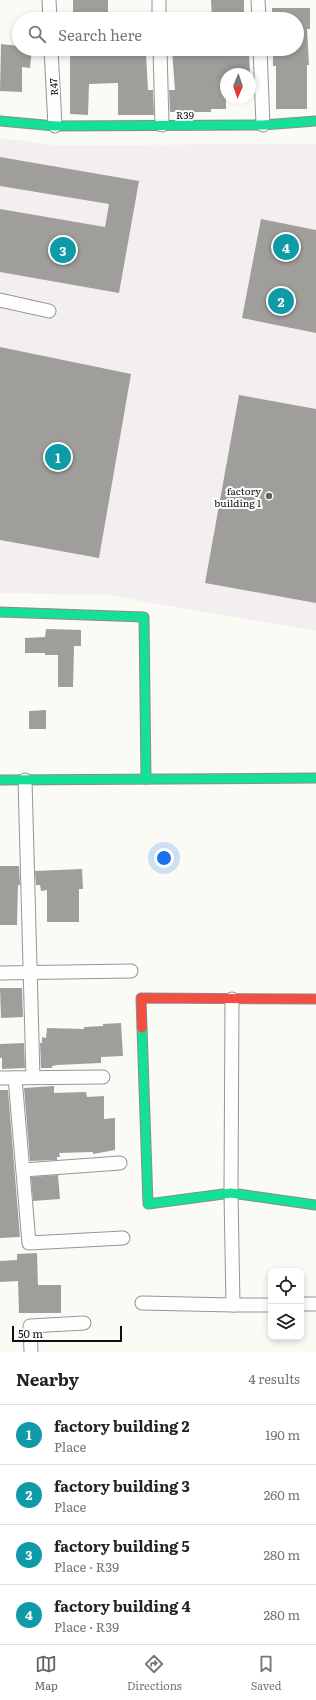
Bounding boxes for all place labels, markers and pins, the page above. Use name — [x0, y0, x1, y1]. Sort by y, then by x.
pin: 4 — [273, 232, 299, 262]
pin: 3 — [50, 235, 76, 265]
pin: 2 — [268, 286, 294, 316]
pin: 1 — [45, 442, 71, 472]
place label: factory building 1 — [214, 483, 261, 510]
marker: factory building 1 — [264, 491, 274, 501]

